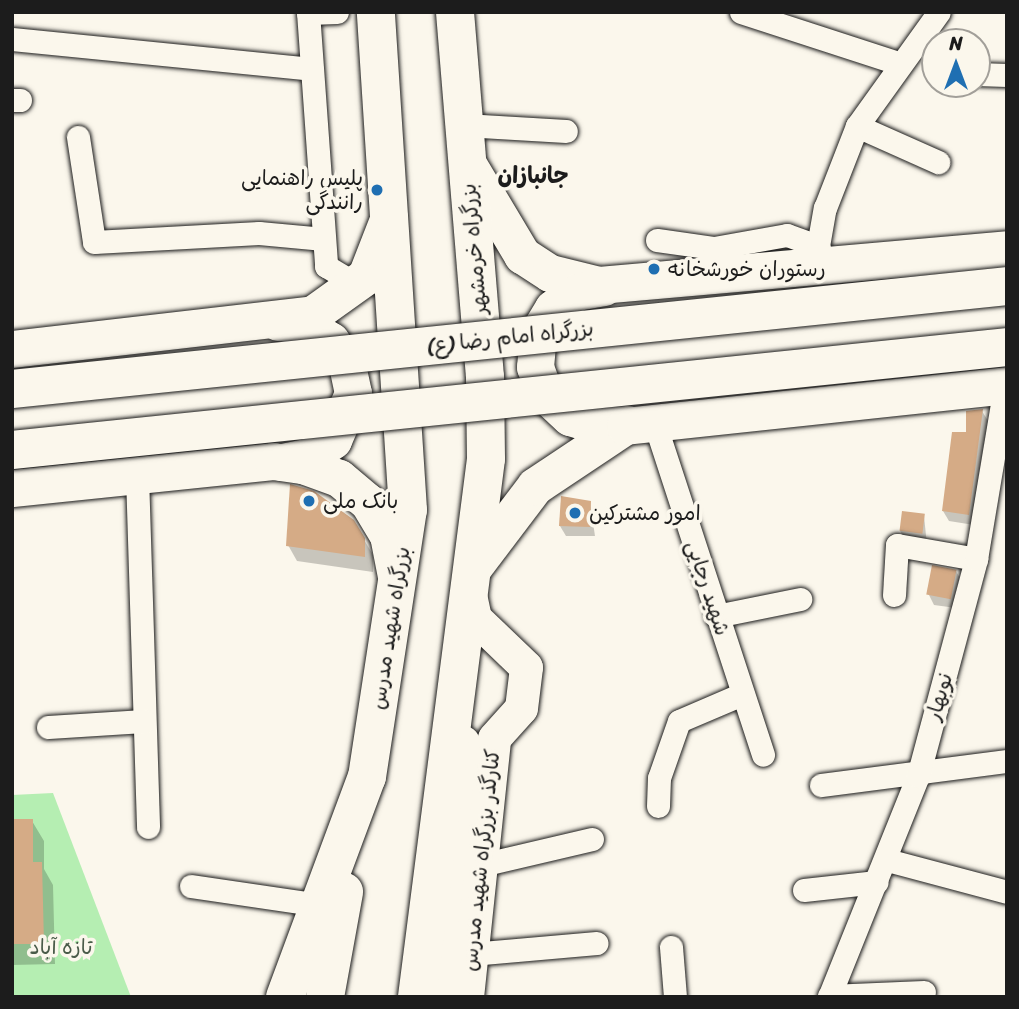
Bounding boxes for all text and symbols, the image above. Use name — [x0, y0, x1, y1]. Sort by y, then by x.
text: N — [949, 27, 963, 60]
north arrow — [921, 28, 991, 98]
district label: جانبازان — [497, 162, 569, 190]
place label: پلیس راهنمایی رانندگی — [241, 165, 363, 215]
marker: پلیس راهنمایی رانندگی — [369, 182, 385, 198]
street label: بزرگراه خرمشهر — [456, 182, 492, 316]
place label: رستوران خورشخانه — [668, 256, 826, 282]
marker: رستوران خورشخانه — [646, 261, 662, 277]
street label: بزرگراه امام رضا (ع) — [425, 316, 595, 358]
place label: بانک ملی — [323, 488, 398, 514]
marker: بانک ملی — [301, 493, 317, 509]
place label: امور مشترکین — [589, 500, 701, 526]
marker: امور مشترکین — [567, 505, 583, 521]
street label: شهید رجایی — [681, 537, 735, 639]
street label: بزرگراه شهید مدرس — [365, 545, 415, 711]
street label: نوبهار — [920, 670, 958, 724]
street label: کنارگذر بزرگراه شهید مدرس — [457, 748, 505, 972]
park label: تازه آباد — [30, 934, 92, 960]

